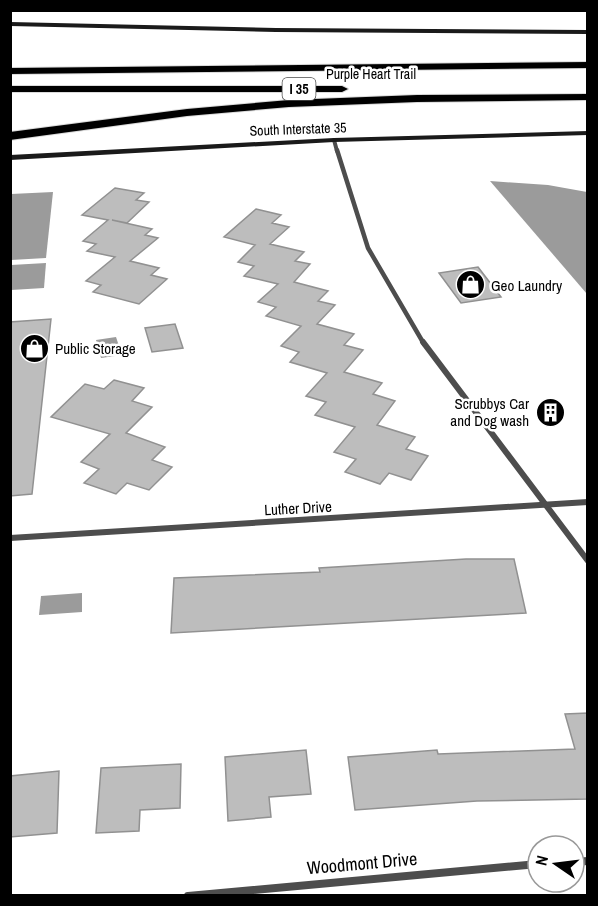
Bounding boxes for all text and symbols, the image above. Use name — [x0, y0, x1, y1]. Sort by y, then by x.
street label: Purple Heart Trail — [326, 65, 416, 83]
road number: I 35 — [282, 78, 316, 100]
street label: South Interstate 35 — [249, 118, 347, 140]
shop icon: Geo Laundry — [454, 269, 486, 301]
place label: Geo Laundry — [491, 275, 563, 296]
shop icon: Public Storage — [18, 332, 50, 364]
place label: Public Storage — [55, 338, 136, 359]
place label: Scrubbys Car and Dog wash — [450, 393, 529, 431]
building icon: Scrubbys Car and Dog wash — [534, 396, 566, 428]
street label: Luther Drive — [264, 496, 332, 520]
north arrow — [526, 834, 586, 894]
street label: Woodmont Drive — [306, 846, 418, 880]
text: N — [530, 853, 553, 868]

